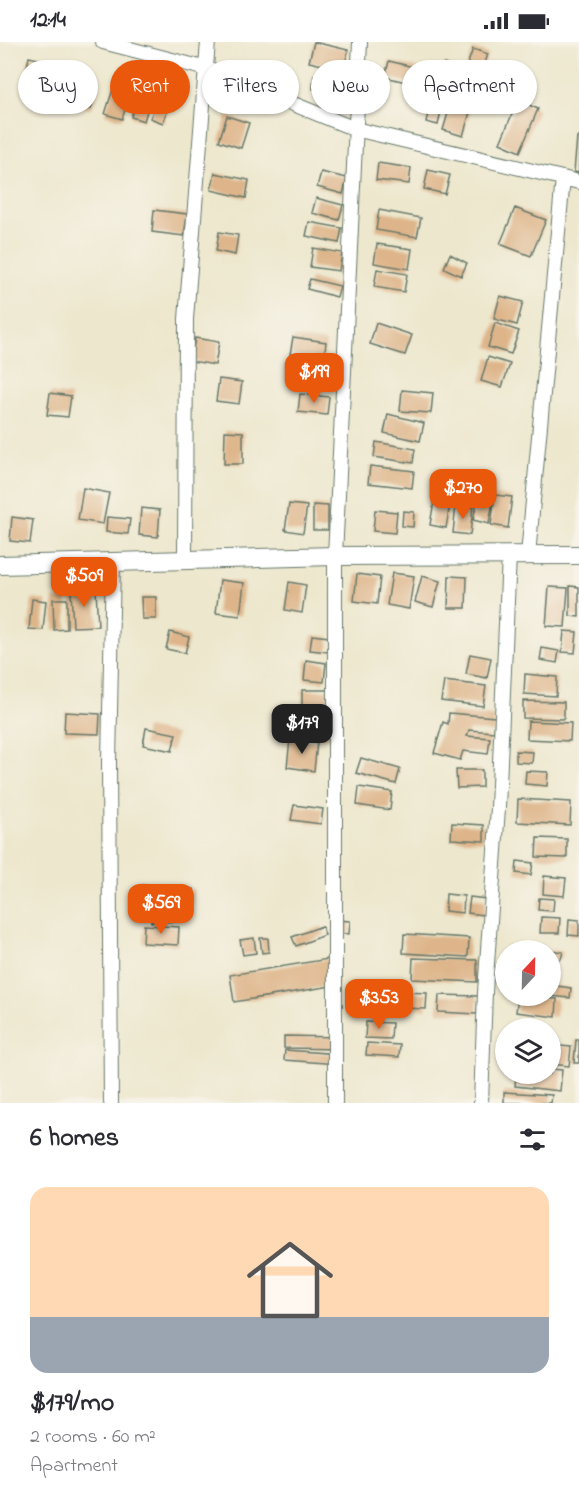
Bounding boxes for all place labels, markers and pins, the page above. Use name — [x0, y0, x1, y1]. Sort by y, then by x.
pin: $199 — [278, 353, 350, 404]
pin: $270 — [427, 469, 499, 520]
pin: $509 — [48, 557, 120, 608]
pin: $179 — [266, 704, 338, 755]
pin: $569 — [125, 884, 197, 935]
pin: $353 — [343, 979, 415, 1030]

